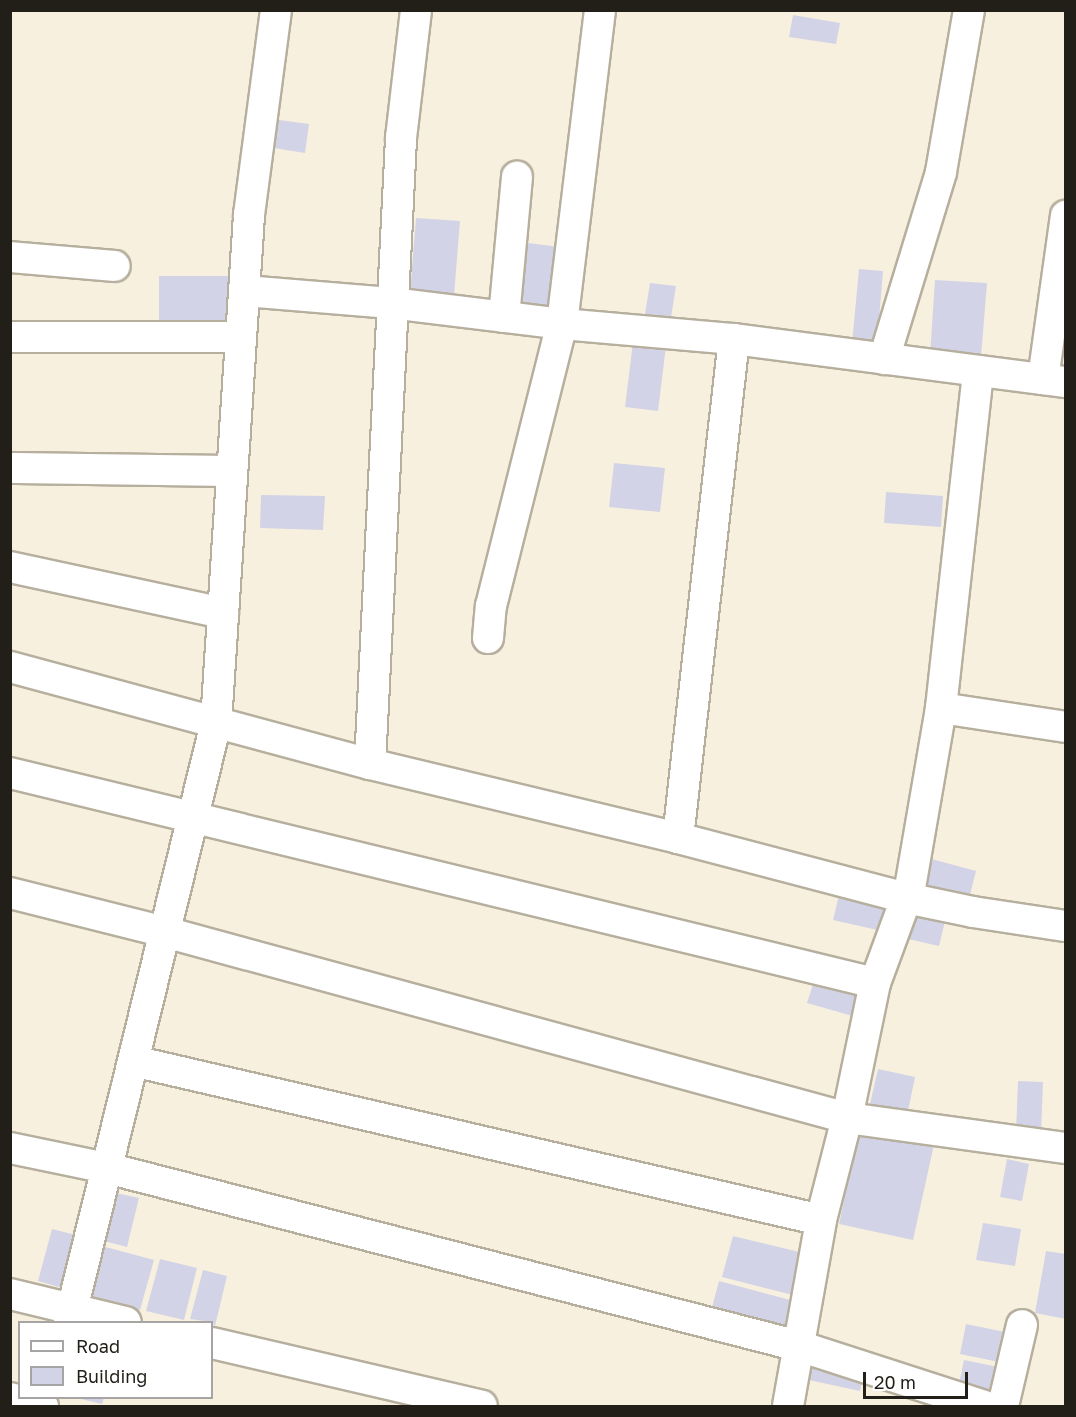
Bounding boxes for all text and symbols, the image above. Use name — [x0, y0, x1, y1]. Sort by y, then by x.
legend — [18, 1321, 213, 1399]
text: Road — [76, 1335, 120, 1357]
scale bar — [866, 1360, 971, 1398]
text: Building — [76, 1365, 147, 1387]
text: 20 m — [874, 1371, 916, 1393]

